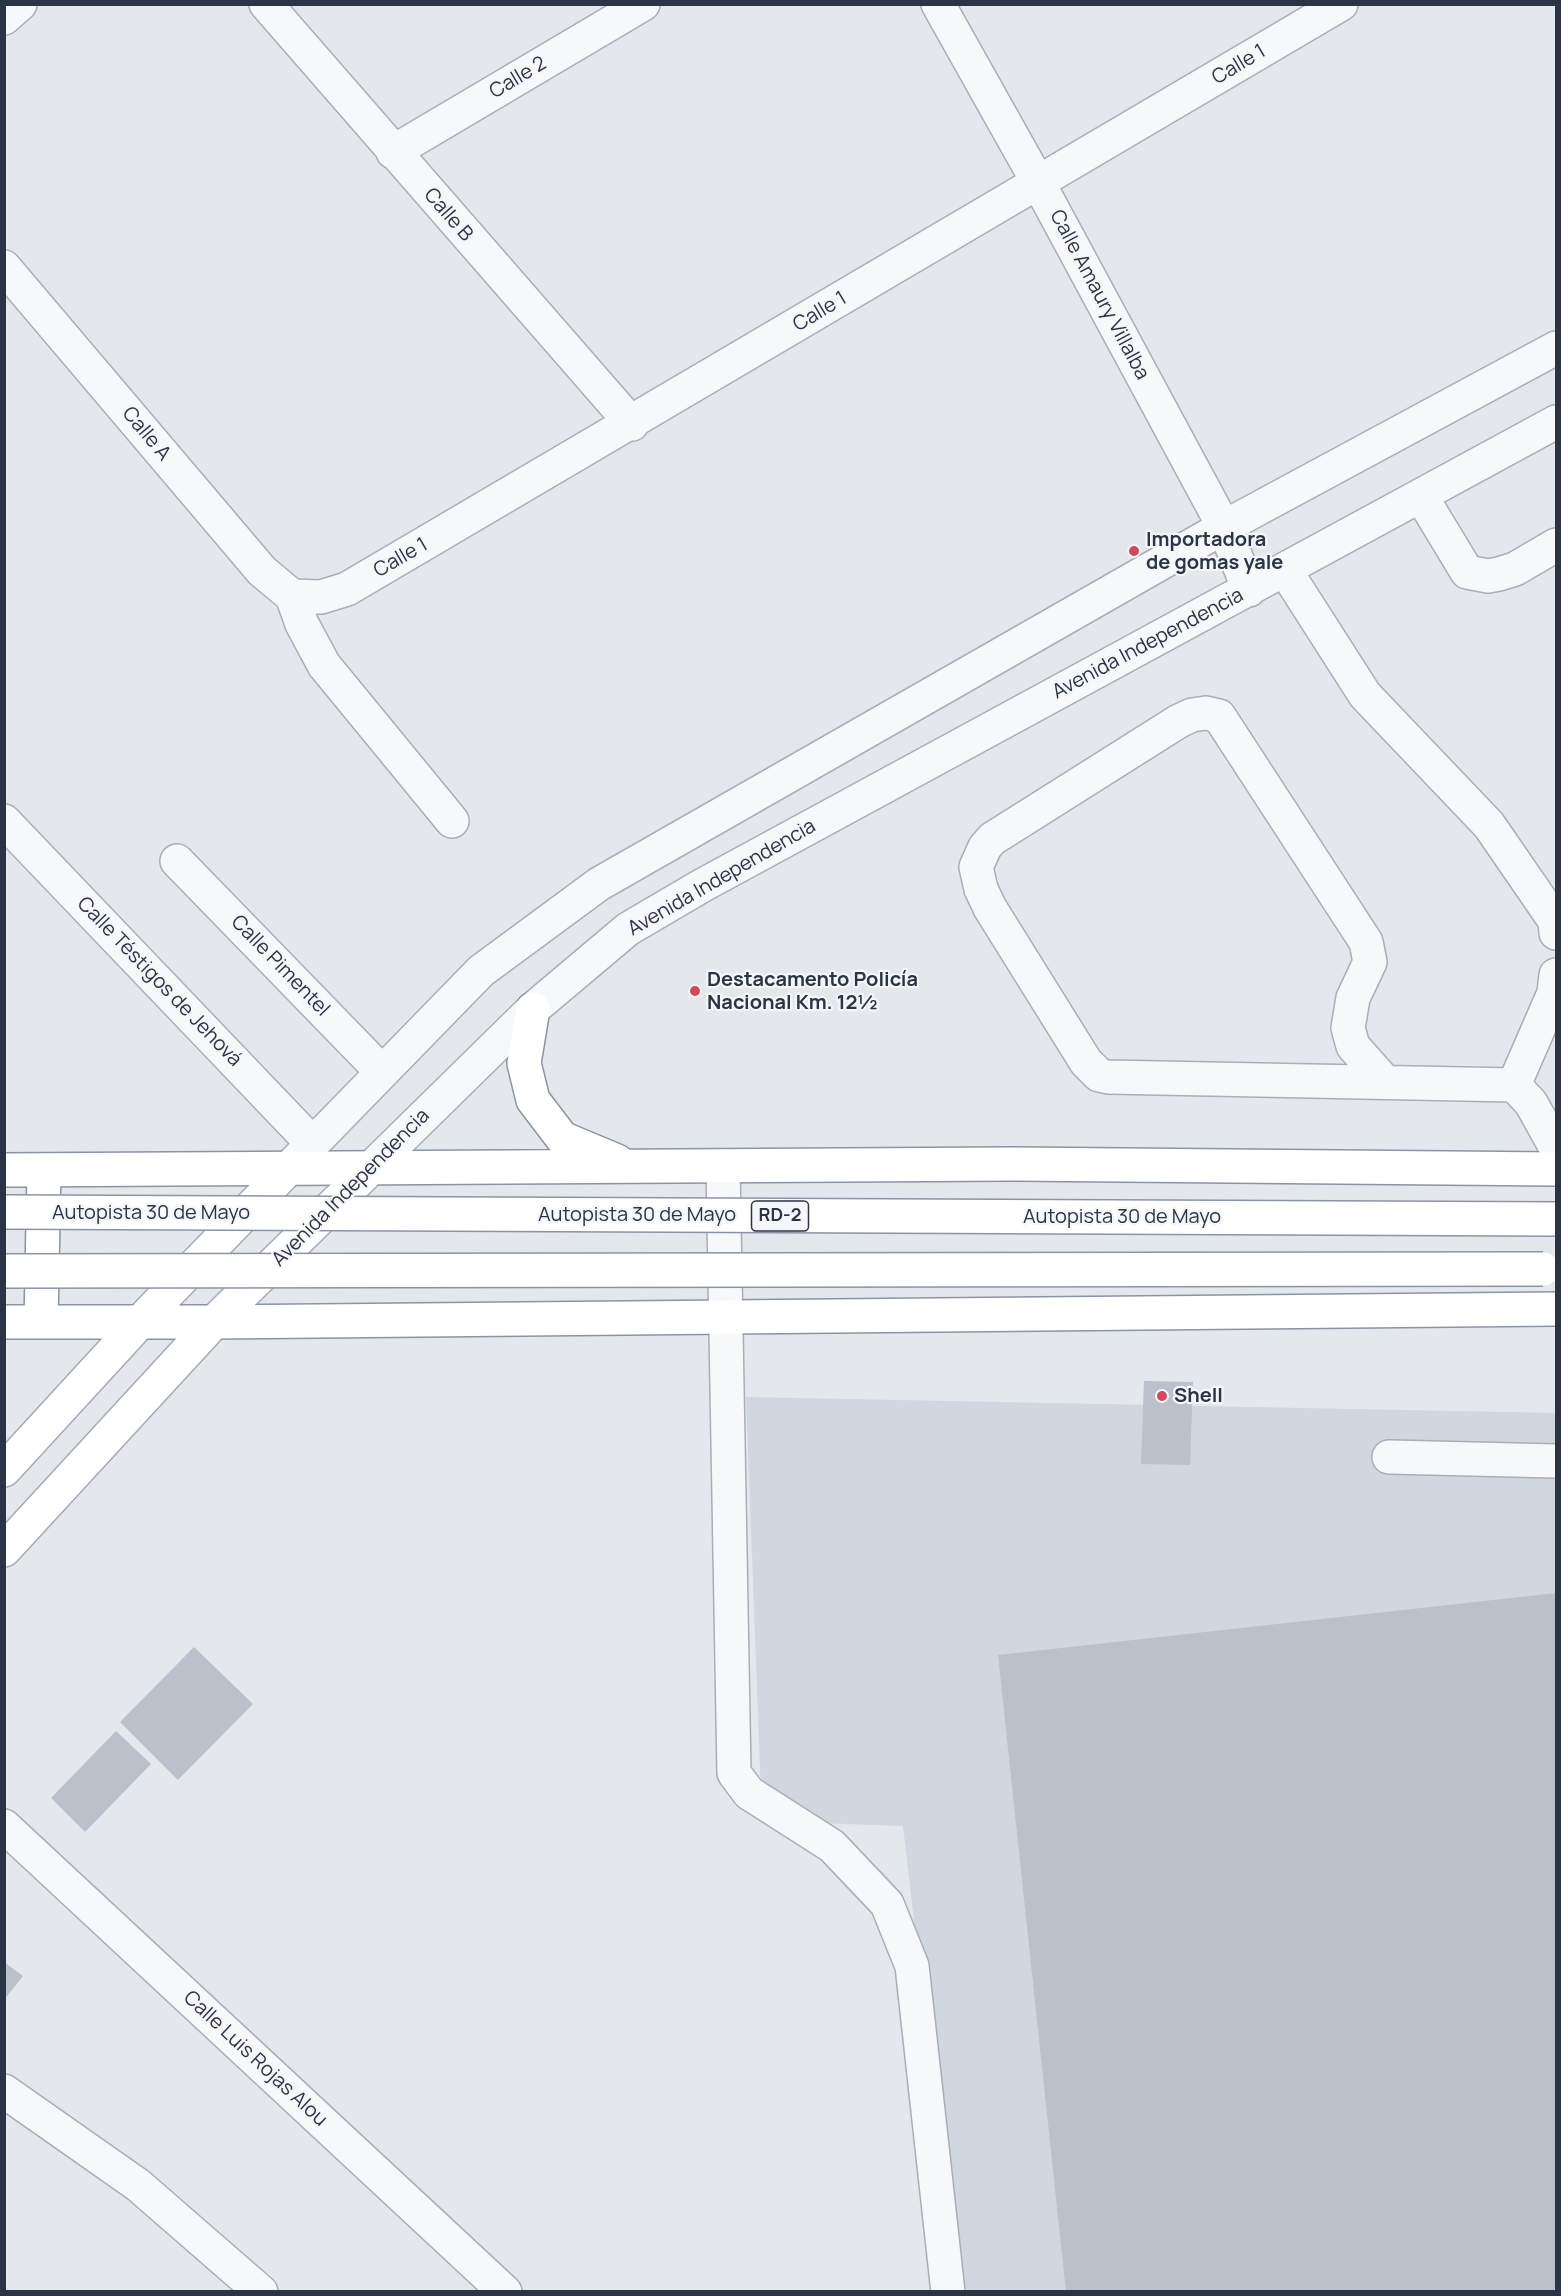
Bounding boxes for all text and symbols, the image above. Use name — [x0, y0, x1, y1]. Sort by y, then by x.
street label: Calle 1 — [1208, 40, 1270, 90]
street label: Calle 2 — [485, 52, 551, 104]
street label: Calle B — [418, 183, 478, 247]
street label: Calle Amaury Villalba — [1044, 206, 1154, 384]
street label: Calle 1 — [789, 287, 851, 337]
street label: Calle A — [117, 402, 175, 466]
place label: Importadora de gomas yale — [1146, 528, 1283, 575]
street label: Calle 1 — [370, 533, 432, 583]
marker: Importadora de gomas yale — [1127, 544, 1141, 558]
street label: Avenida Independencia — [1048, 583, 1248, 705]
street label: Avenida Independencia — [624, 814, 820, 942]
street label: Calle Téstigos de Jehová — [72, 892, 246, 1072]
street label: Calle Pimentel — [226, 910, 334, 1022]
place label: Destacamento Policía Nacional Km. 12½ — [707, 968, 918, 1015]
marker: Destacamento Policía Nacional Km. 12½ — [688, 984, 702, 998]
street label: Avenida Independencia — [267, 1104, 435, 1272]
street label: Autopista 30 de Mayo — [52, 1201, 250, 1225]
road number: RD-2 — [752, 1201, 808, 1231]
street label: Autopista 30 de Mayo — [538, 1203, 736, 1227]
street label: Autopista 30 de Mayo — [1023, 1205, 1221, 1229]
place label: Shell — [1174, 1384, 1223, 1408]
marker: Shell — [1155, 1389, 1169, 1403]
street label: Calle Luis Rojas Alou — [178, 1986, 332, 2132]

